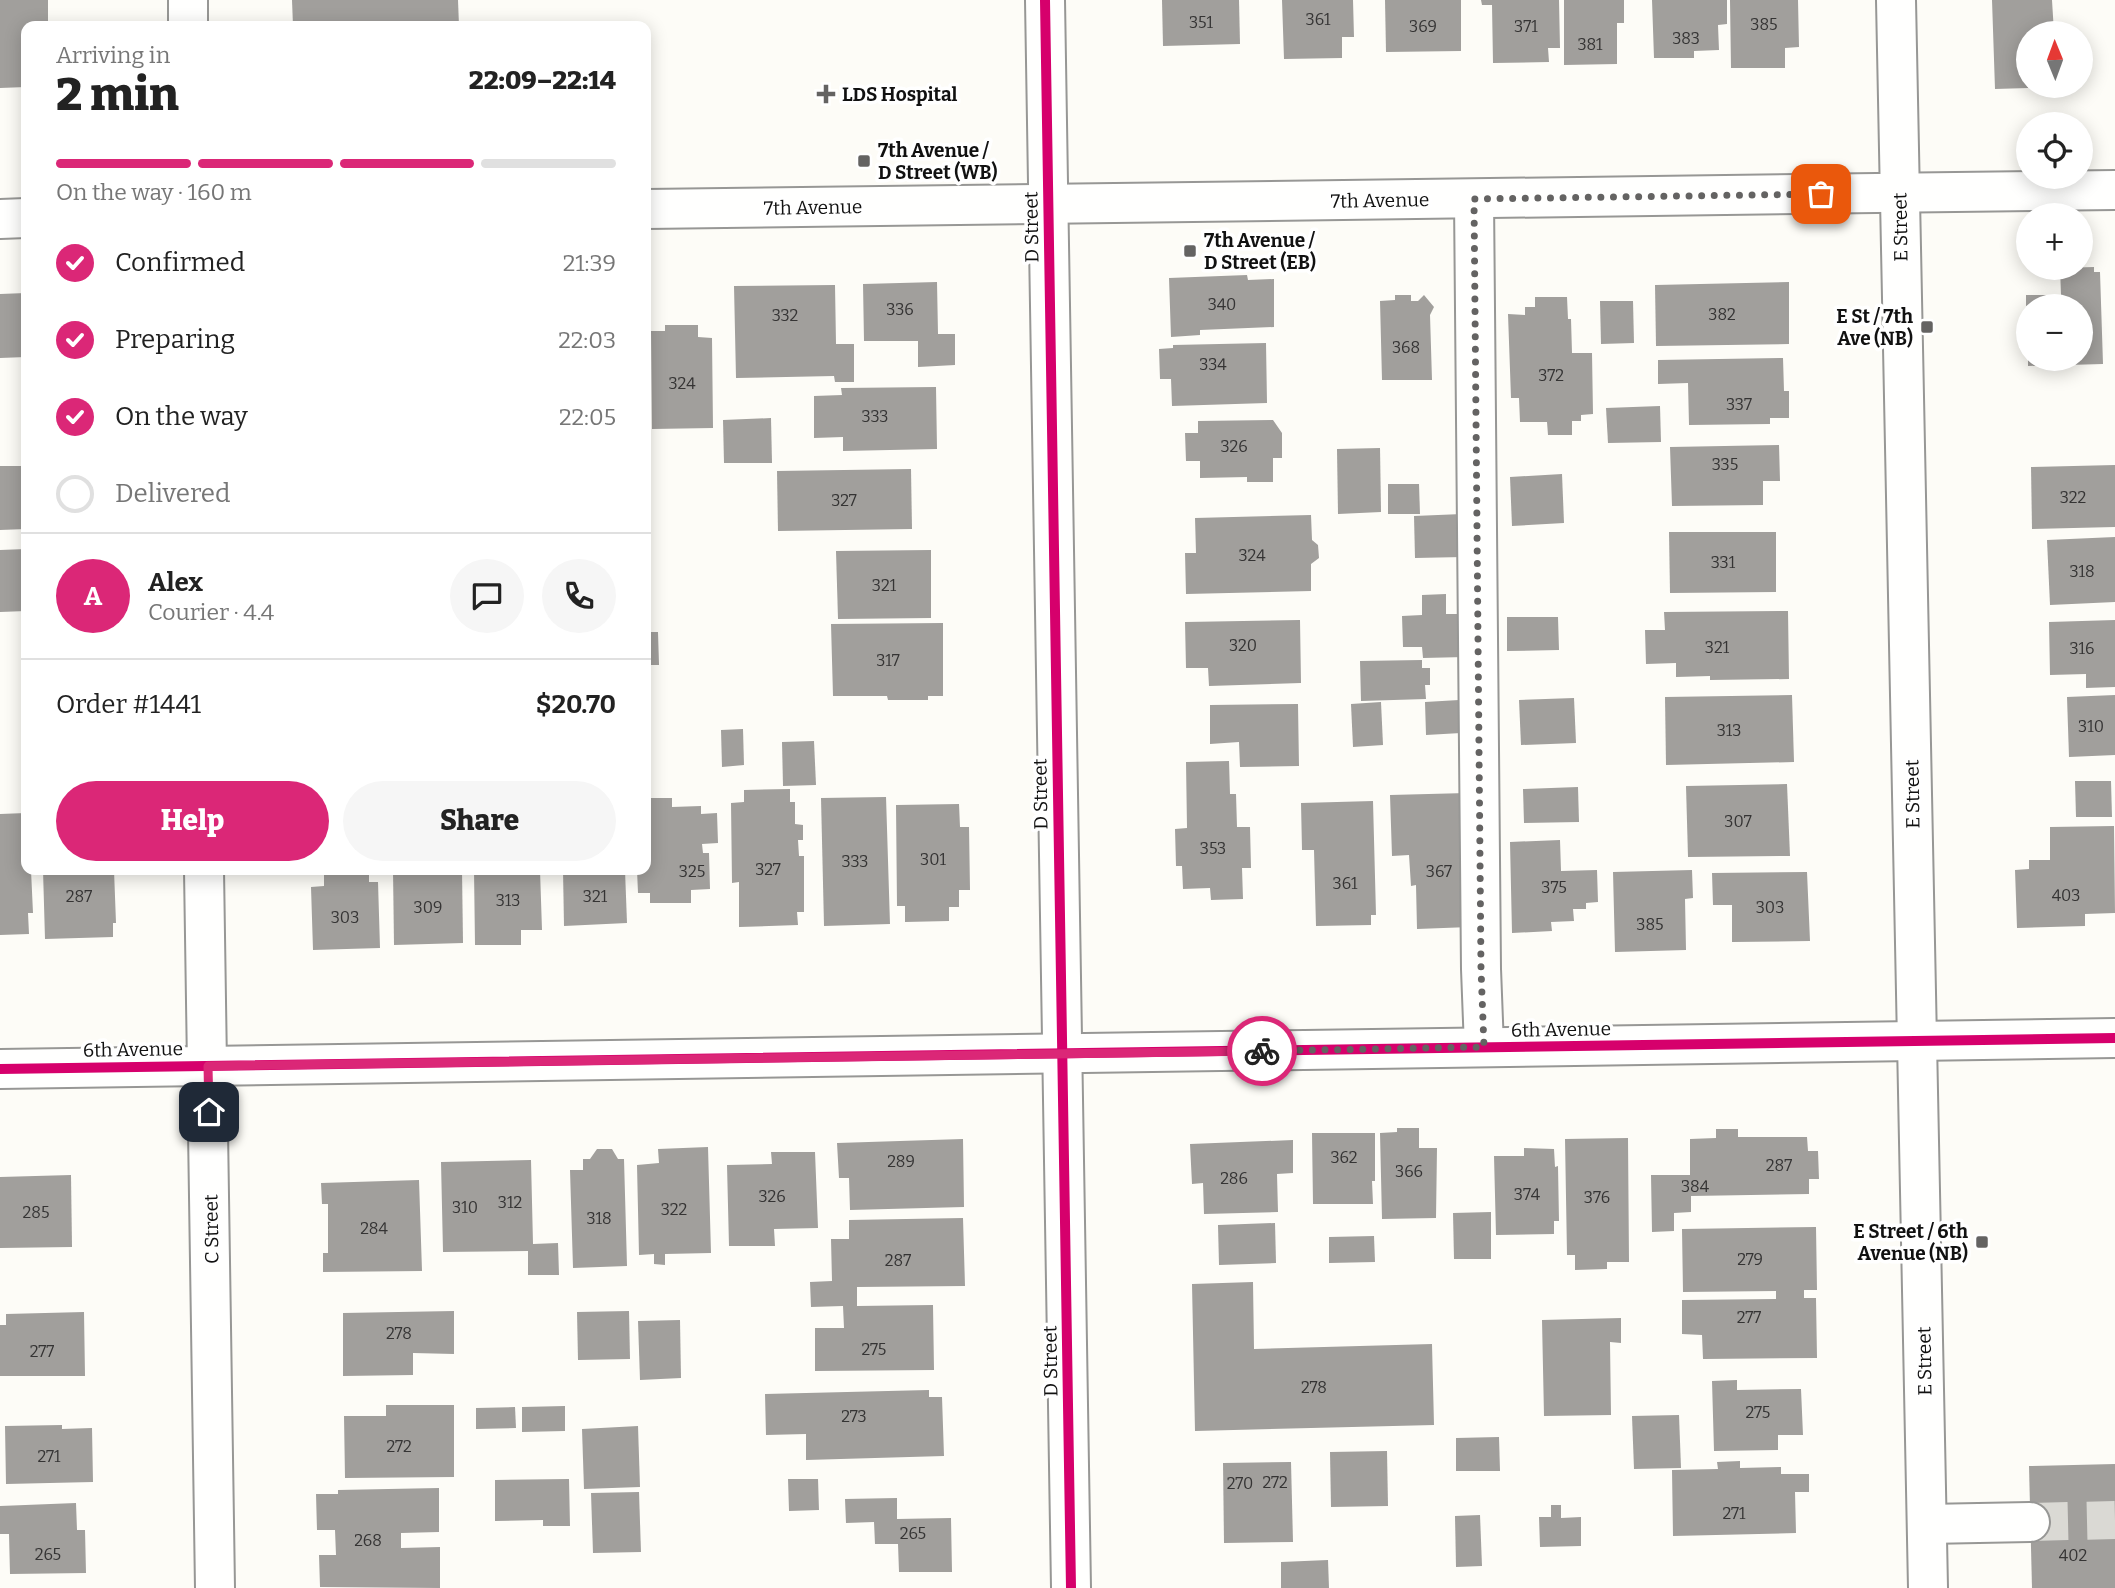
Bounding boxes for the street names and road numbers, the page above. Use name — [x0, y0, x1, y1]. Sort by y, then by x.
street label: 7th Avenue — [1330, 188, 1430, 213]
street label: D Street — [1019, 191, 1044, 263]
street label: E Street — [1888, 192, 1913, 262]
street label: 7th Avenue — [763, 195, 863, 220]
street label: D Street — [1028, 758, 1053, 830]
street label: E Street — [1900, 759, 1925, 829]
street label: 6th Avenue — [1511, 1017, 1611, 1042]
street label: 6th Avenue — [83, 1037, 183, 1062]
street label: C Street — [199, 1194, 224, 1264]
street label: D Street — [1038, 1325, 1063, 1397]
street label: E Street — [1912, 1326, 1937, 1396]

